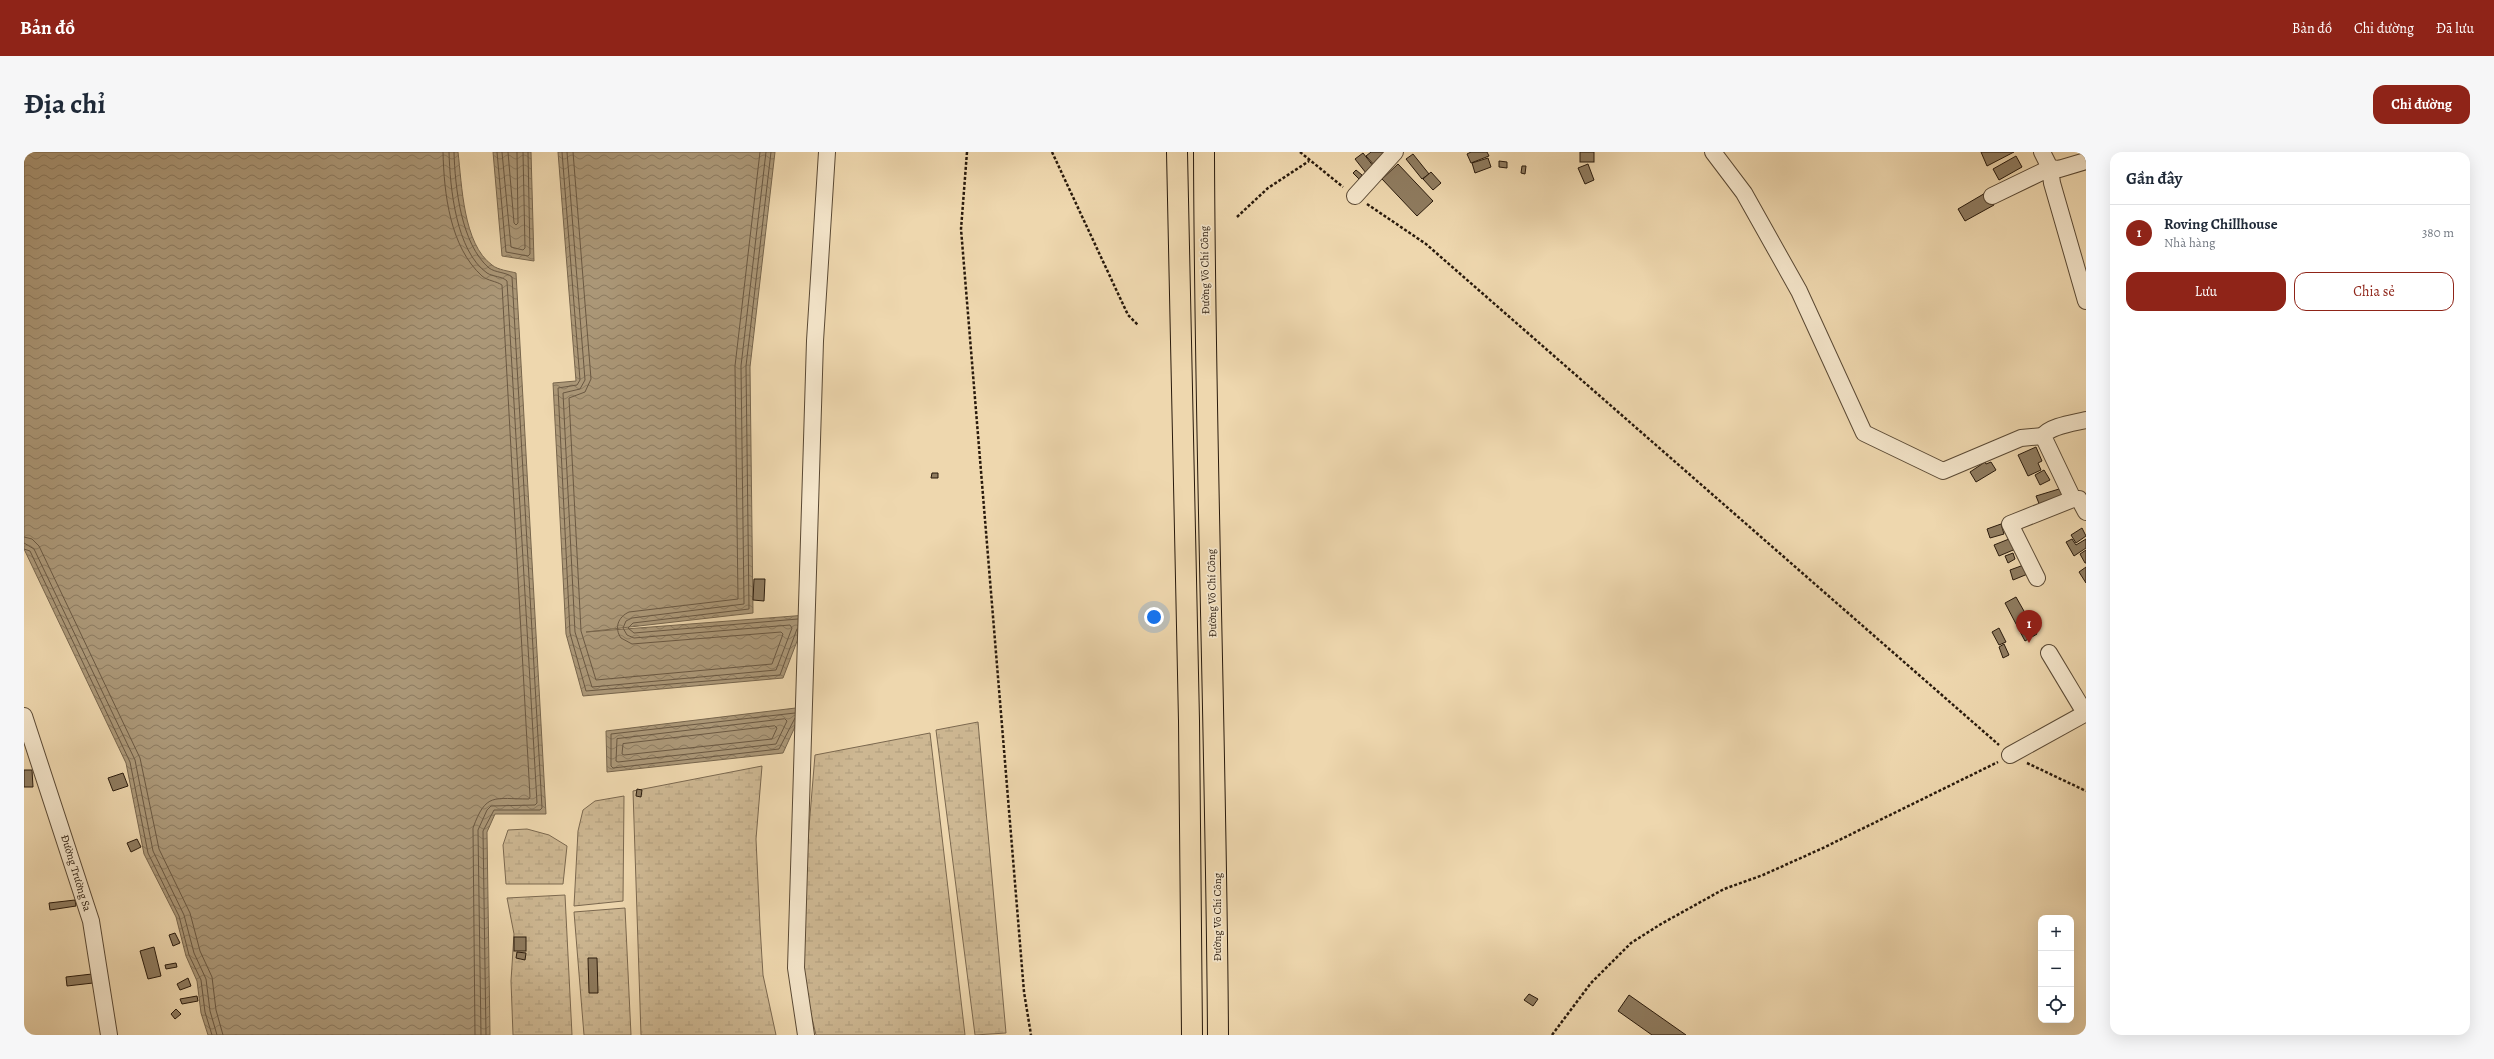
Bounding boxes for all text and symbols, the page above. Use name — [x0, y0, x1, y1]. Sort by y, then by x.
text: Bản đồ — [20, 15, 75, 41]
text: Bản đồ — [2292, 19, 2332, 38]
text: Chỉ đường — [2354, 19, 2414, 38]
text: Đã lưu — [2436, 19, 2474, 38]
text: Địa chỉ — [24, 85, 106, 123]
button: Chỉ đường — [2373, 85, 2470, 124]
text: Gần đây — [2126, 167, 2183, 190]
text: Roving Chillhouse — [2164, 214, 2278, 234]
text: 1 — [2137, 224, 2141, 241]
text: 380 m — [2422, 224, 2454, 241]
street label: Đường Võ Chí Công — [1197, 225, 1213, 314]
text: Nhà hàng — [2164, 234, 2216, 251]
button: Lưu — [2126, 272, 2286, 311]
button: Chia sẻ — [2294, 272, 2454, 311]
street label: Đường Võ Chí Công — [1204, 548, 1220, 637]
your location — [1144, 607, 1164, 627]
pin: 1 — [2016, 610, 2042, 643]
street label: Đường Trường Sa — [57, 833, 95, 914]
street label: Đường Võ Chí Công — [1210, 872, 1225, 961]
map controls — [2038, 915, 2074, 1023]
button: + — [2038, 915, 2074, 951]
button: − — [2038, 951, 2074, 987]
button: locate — [2038, 987, 2074, 1023]

